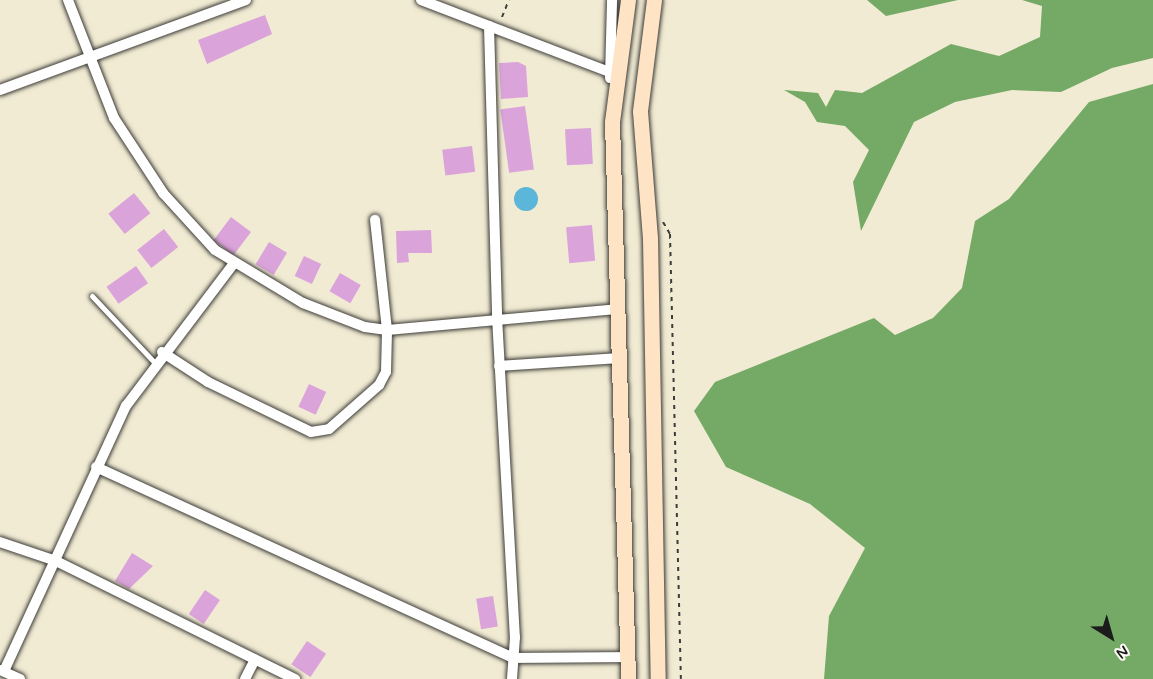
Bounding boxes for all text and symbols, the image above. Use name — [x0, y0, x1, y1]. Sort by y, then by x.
north arrow — [1081, 607, 1141, 667]
text: N — [1112, 640, 1133, 663]

